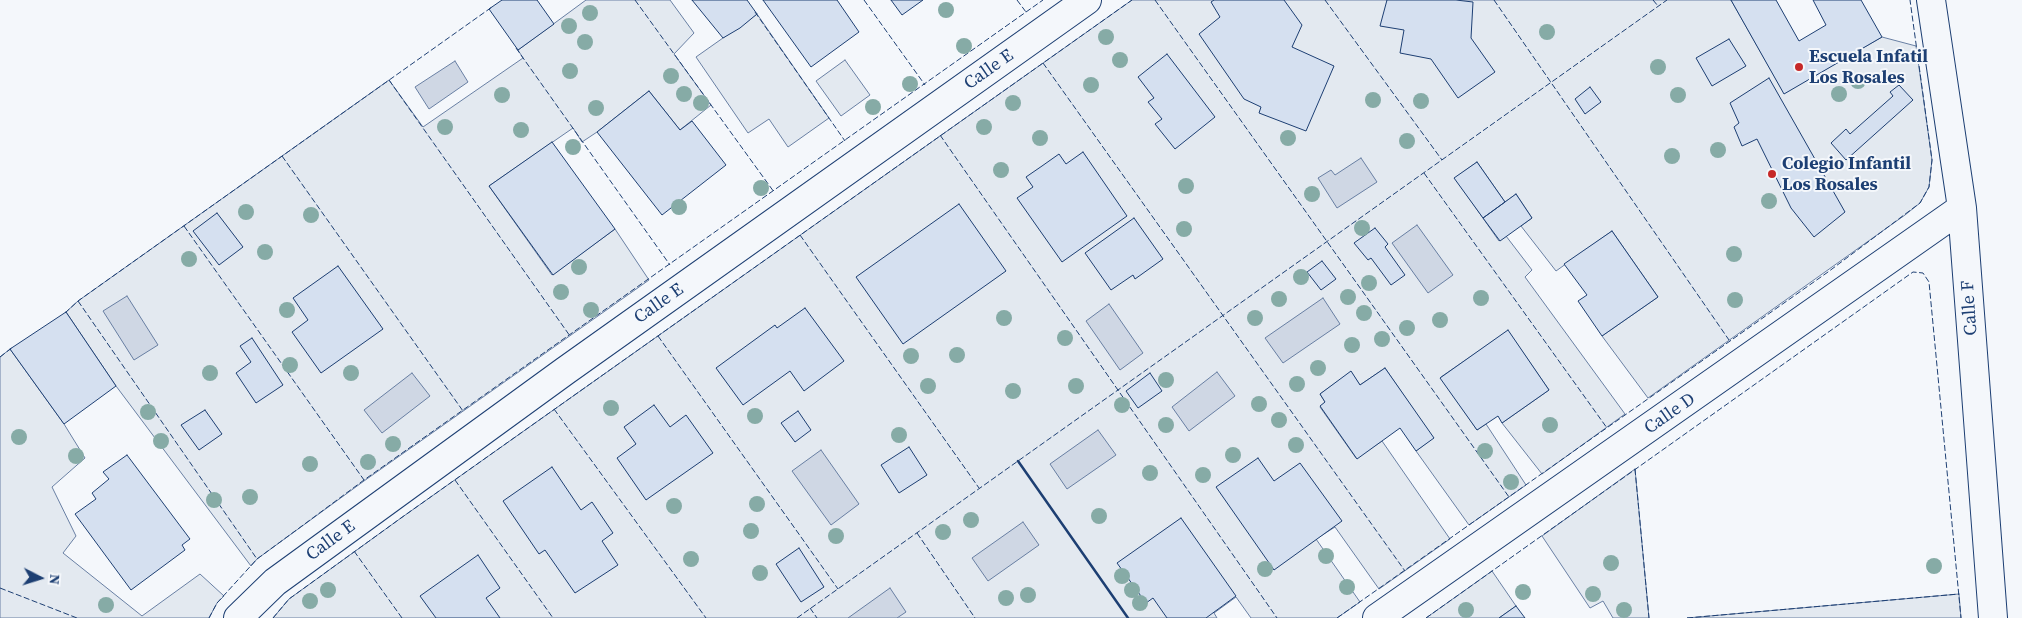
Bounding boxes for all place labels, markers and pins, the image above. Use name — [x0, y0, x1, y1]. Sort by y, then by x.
place label: Escuela Infatil Los Rosales — [1809, 46, 1928, 88]
marker: Escuela Infatil Los Rosales — [1793, 61, 1805, 73]
place label: Colegio Infantil Los Rosales — [1782, 153, 1911, 195]
marker: Colegio Infantil Los Rosales — [1766, 168, 1778, 180]

